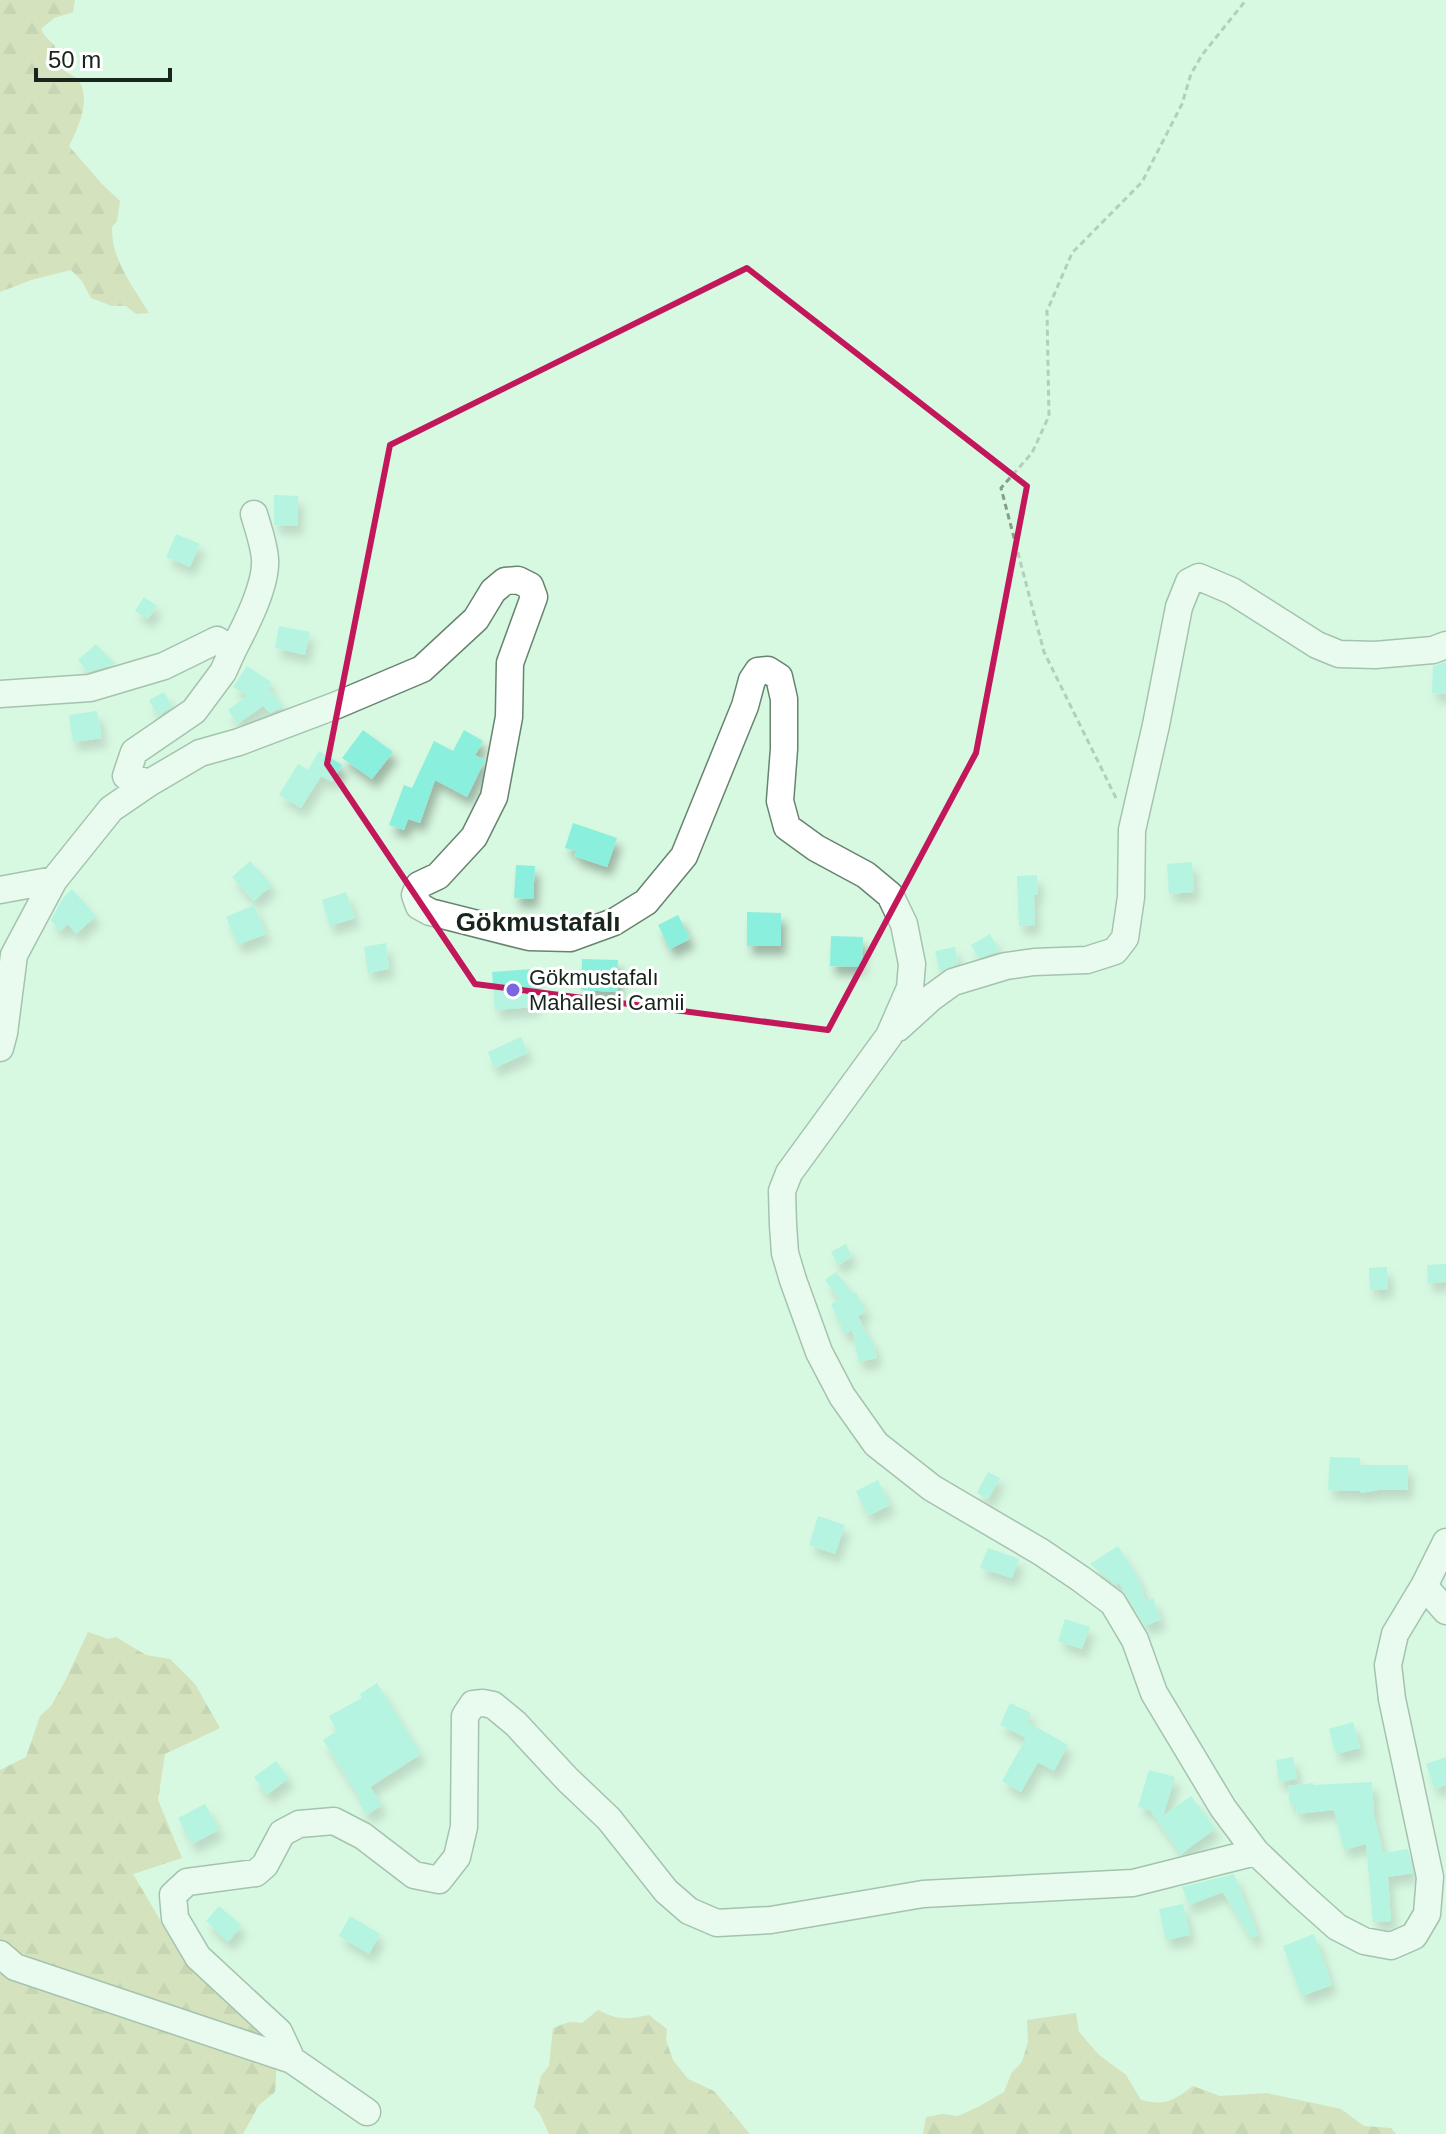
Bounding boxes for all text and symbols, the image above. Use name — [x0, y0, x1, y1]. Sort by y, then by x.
scale bar — [36, 32, 170, 82]
text: 50 m — [48, 46, 101, 73]
district label: Gökmustafalı — [456, 907, 620, 937]
place label: Gökmustafalı Mahallesi Camii — [529, 965, 684, 1015]
marker: Gökmustafalı Mahallesi Camii — [504, 981, 522, 999]

